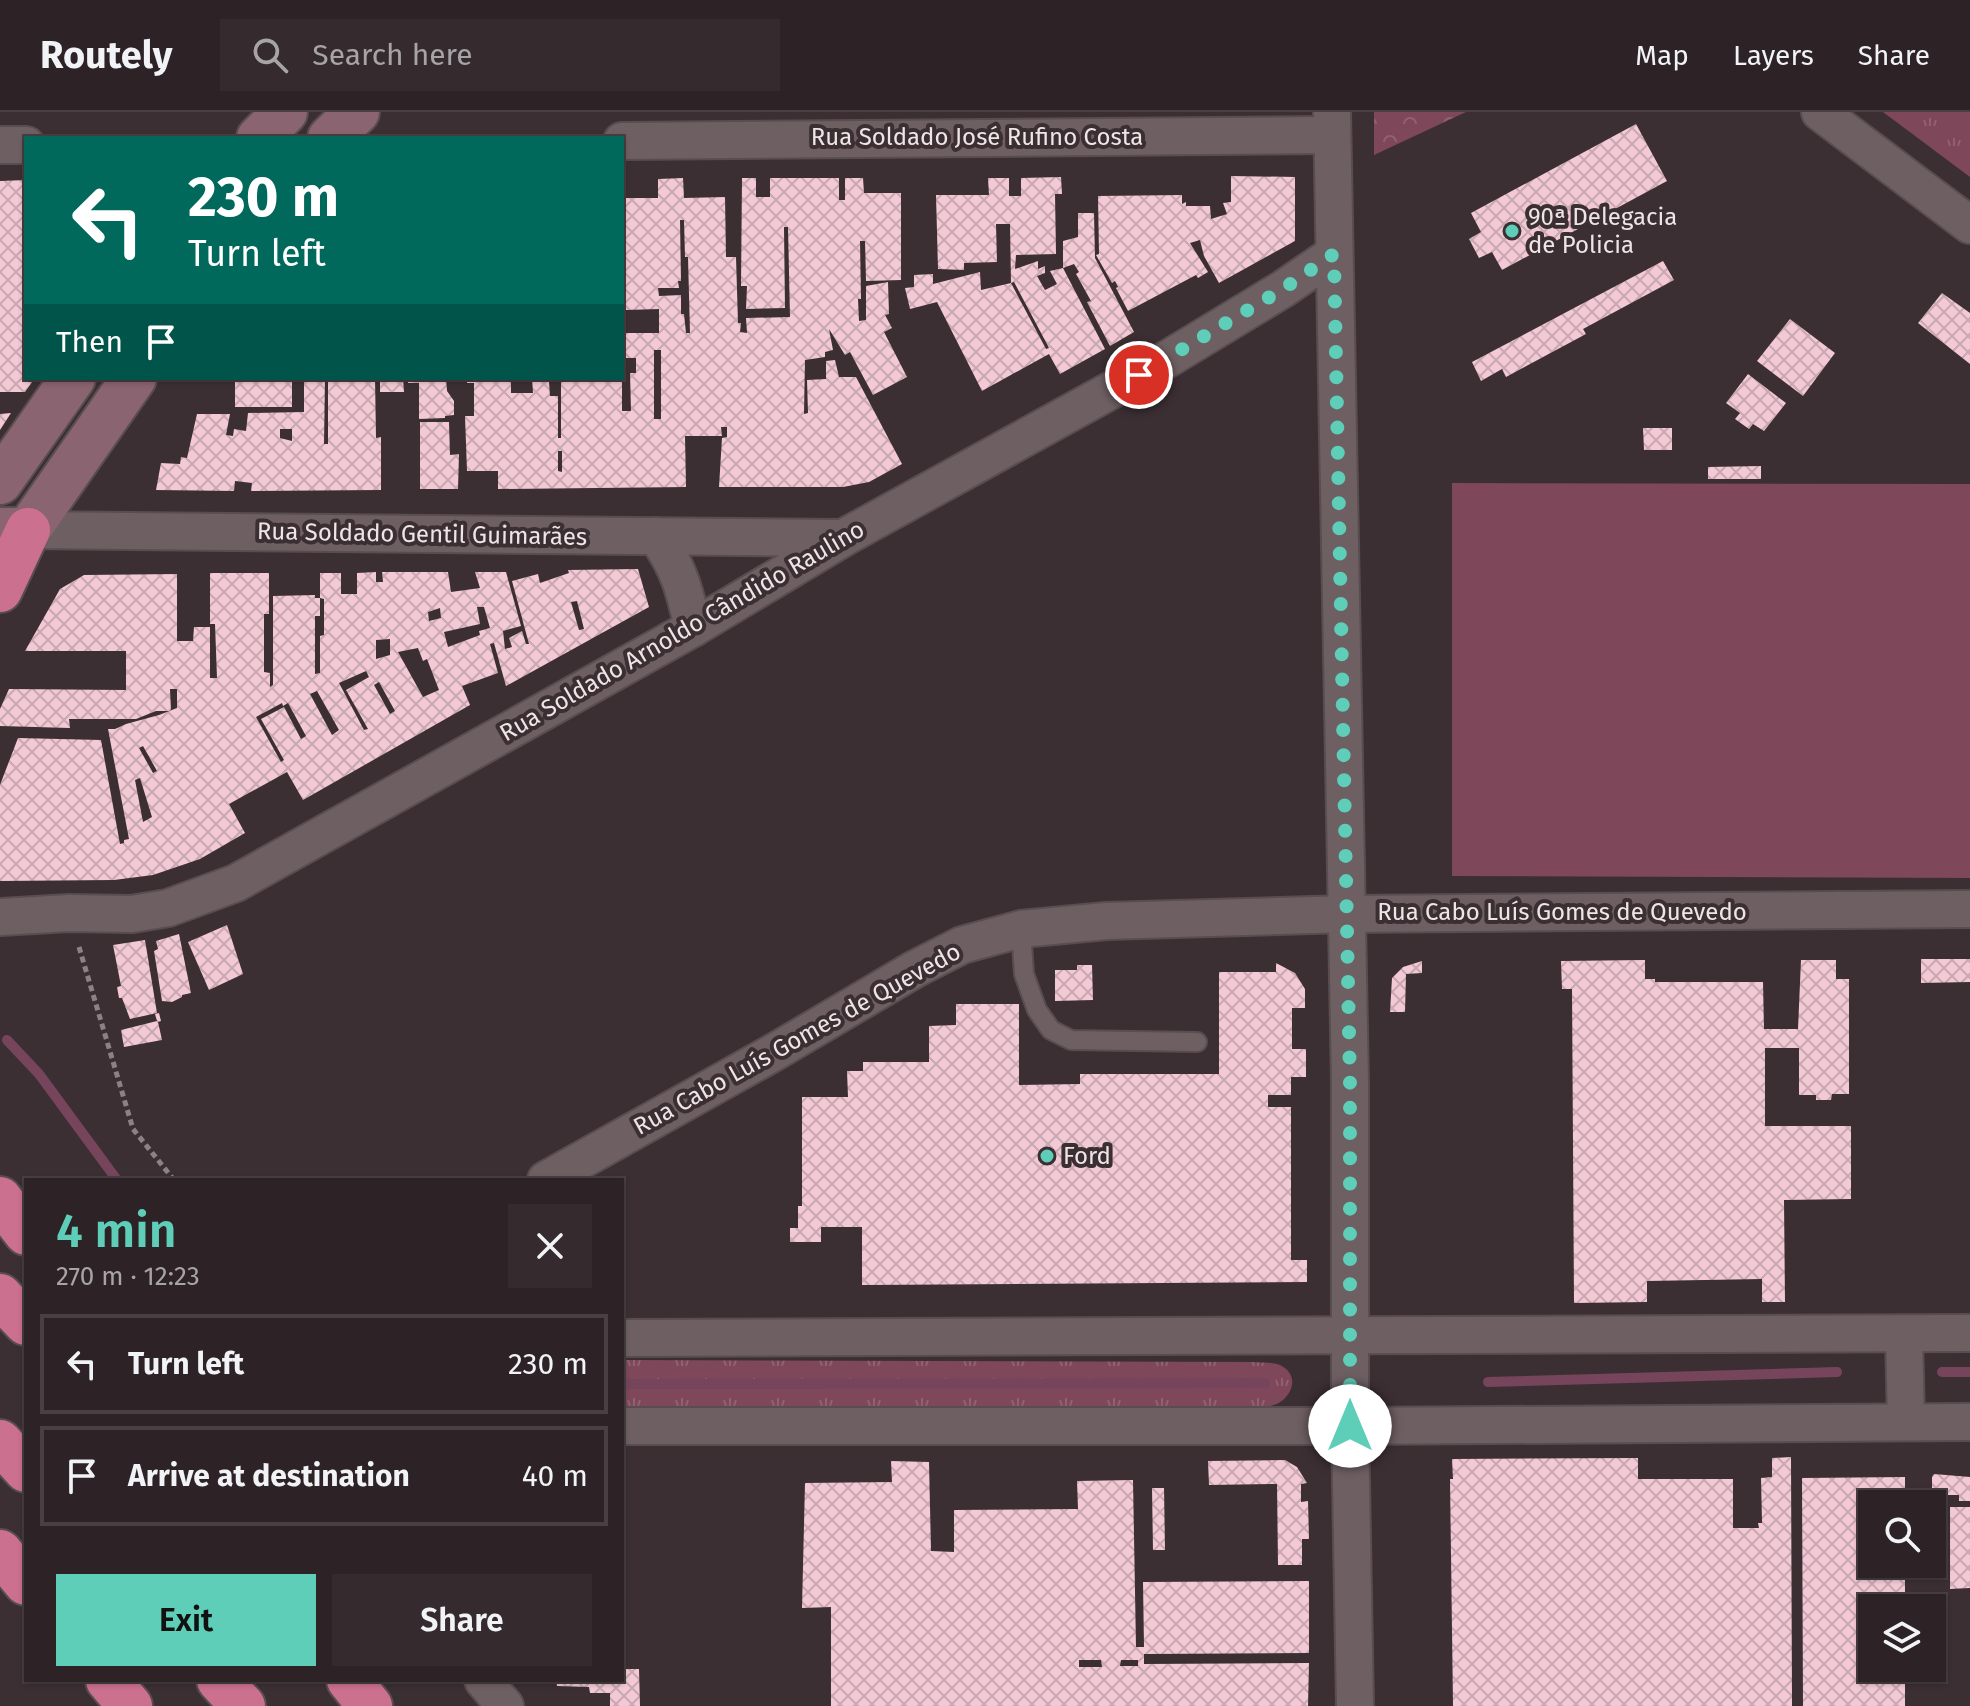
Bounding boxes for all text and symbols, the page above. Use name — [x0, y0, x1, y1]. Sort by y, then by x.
search box — [220, 19, 780, 91]
text: Routely — [40, 32, 172, 78]
icon: search — [248, 33, 292, 77]
text: Search here — [312, 37, 473, 73]
text: Map — [1635, 39, 1689, 72]
text: Layers — [1733, 39, 1814, 72]
text: Share — [1858, 39, 1930, 72]
street label: Rua Soldado José Rufino Costa — [811, 123, 1143, 151]
text: 230 m — [188, 164, 339, 231]
icon: left — [56, 168, 160, 272]
place label: 90ª Delegacia de Policia — [1528, 203, 1677, 259]
marker: 90ª Delegacia de Policia — [1503, 222, 1521, 240]
text: Turn left — [188, 232, 326, 276]
icon: arrive — [139, 320, 183, 364]
text: Then — [56, 324, 123, 360]
pin — [1105, 341, 1173, 409]
icon: arrive — [1117, 353, 1161, 397]
street label: Rua Soldado Arnoldo Cândido Raulino — [495, 515, 869, 747]
street label: Rua Soldado Gentil Guimarães — [257, 517, 587, 551]
street label: Rua Cabo Luís Gomes de Quevedo — [1377, 898, 1747, 926]
street label: Rua Cabo Luís Gomes de Quevedo — [629, 937, 965, 1141]
place label: Ford — [1063, 1142, 1111, 1170]
marker: Ford — [1038, 1147, 1056, 1165]
text: 4 min — [56, 1202, 176, 1260]
button: close — [508, 1204, 592, 1288]
text: 270 m · 12:23 — [56, 1261, 200, 1292]
icon: left — [60, 1342, 104, 1386]
text: Turn left — [128, 1346, 244, 1382]
text: 230 m — [508, 1346, 588, 1382]
position arrow — [1308, 1384, 1392, 1468]
icon: arrive — [60, 1454, 104, 1498]
text: Arrive at destination — [128, 1458, 410, 1494]
text: 40 m — [522, 1458, 588, 1494]
map controls — [1858, 1490, 1946, 1682]
button: search — [1858, 1490, 1946, 1578]
button: Exit — [56, 1574, 316, 1666]
button: Share — [332, 1574, 592, 1666]
button: layers — [1858, 1594, 1946, 1682]

